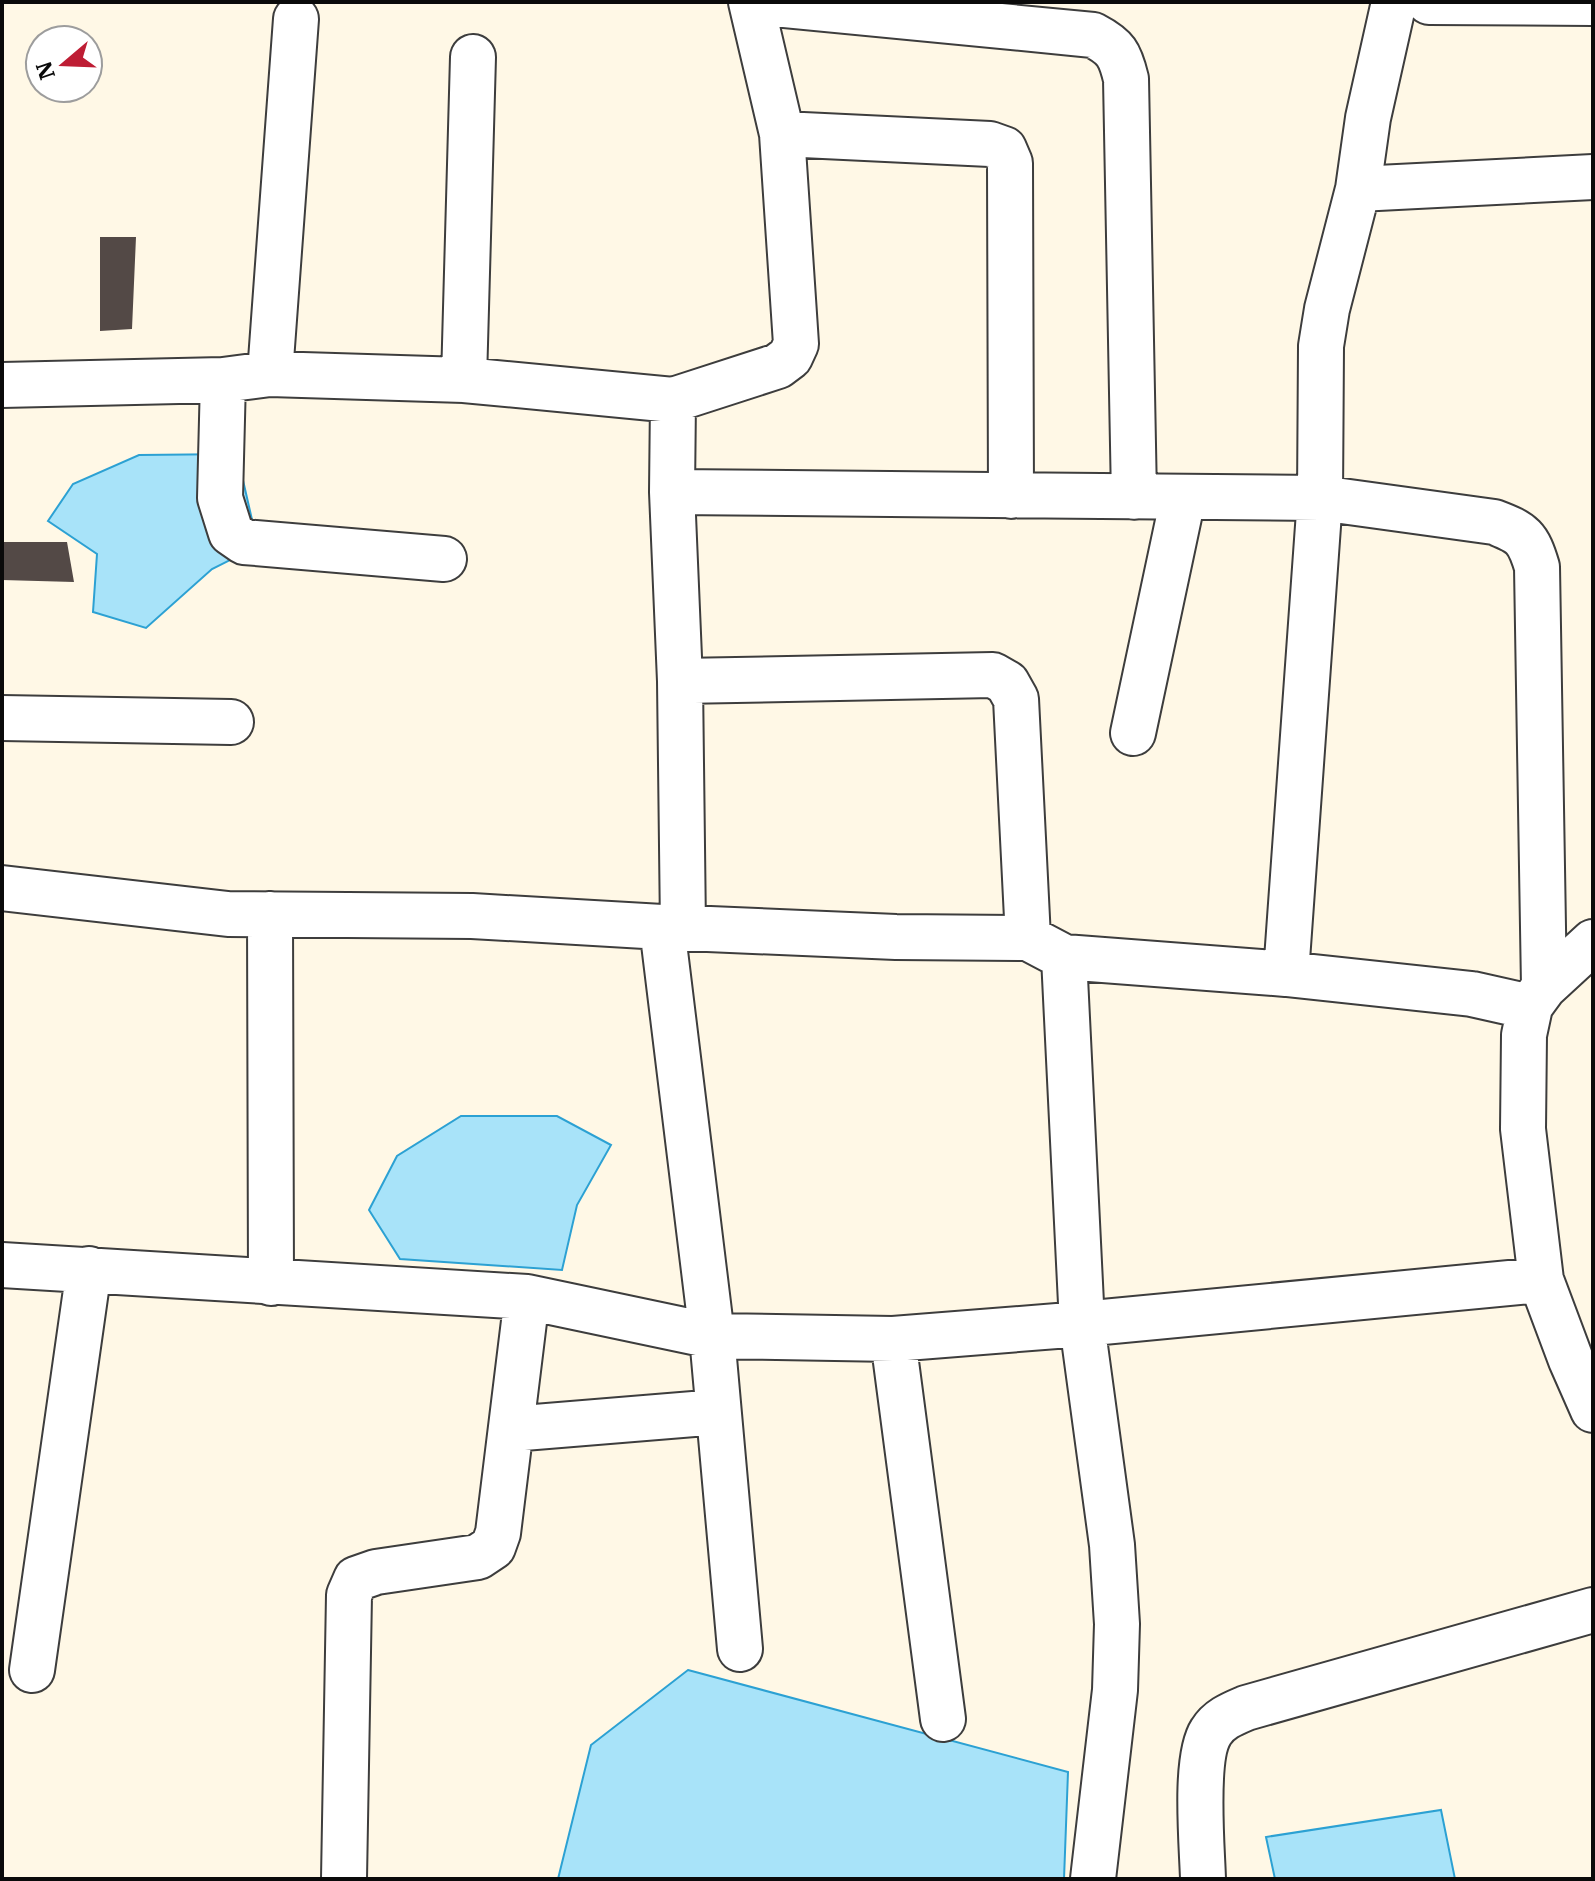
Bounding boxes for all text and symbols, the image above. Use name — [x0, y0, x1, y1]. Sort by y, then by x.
north arrow — [24, 24, 104, 104]
text: N — [28, 58, 61, 84]

